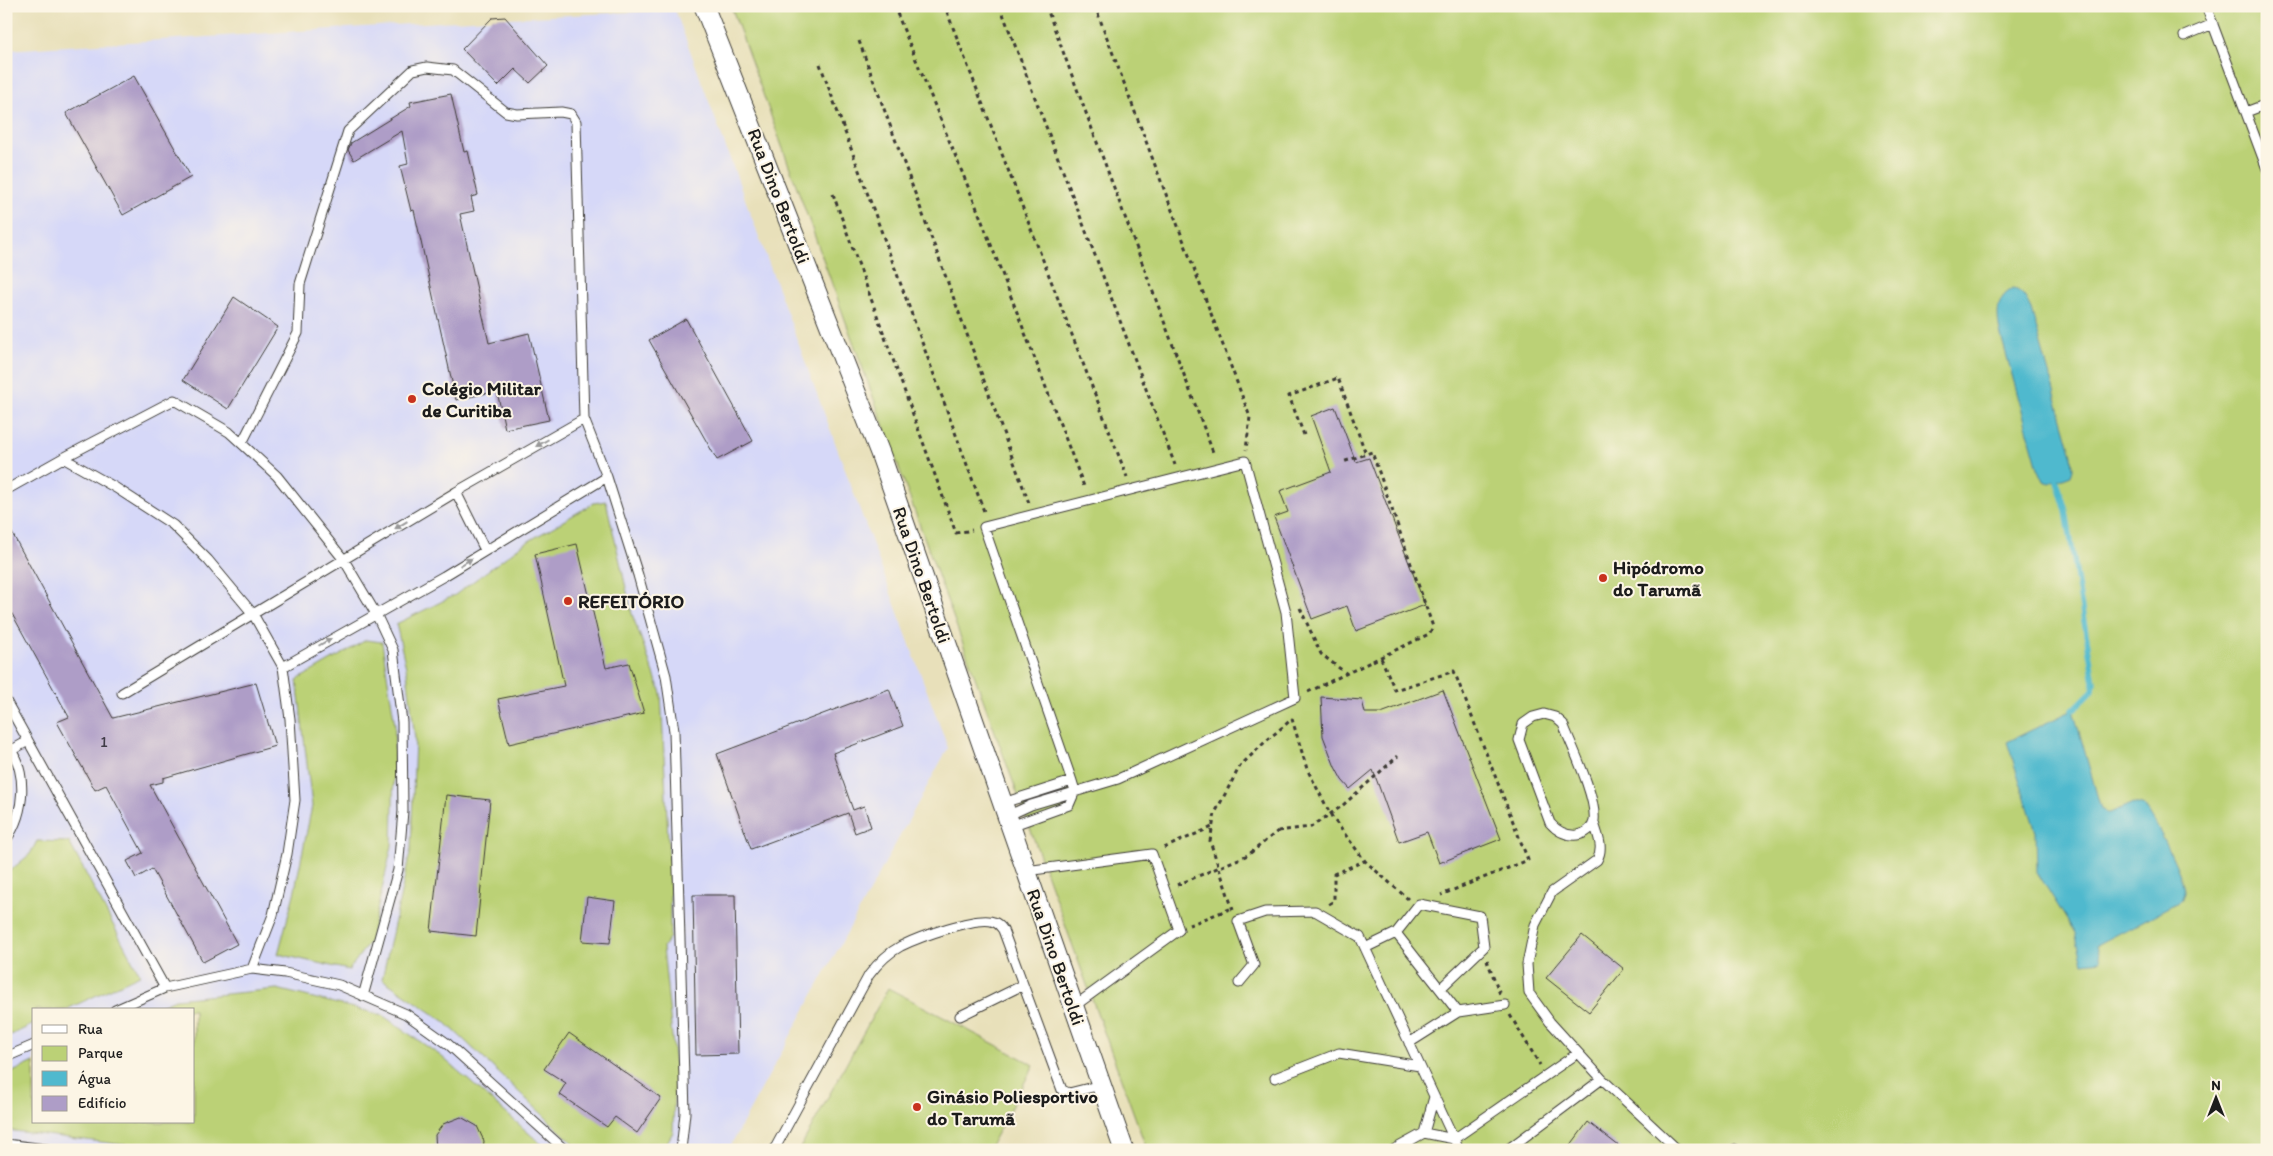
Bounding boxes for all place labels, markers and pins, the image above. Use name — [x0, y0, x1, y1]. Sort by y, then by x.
place label: Colégio Militar de Curitiba — [422, 377, 542, 422]
marker: Colégio Militar de Curitiba — [406, 393, 418, 405]
place label: Hipódromo do Tarumã — [1613, 556, 1704, 601]
marker: Hipódromo do Tarumã — [1597, 572, 1609, 584]
place label: REFEITÓRIO — [578, 590, 685, 613]
marker: REFEITÓRIO — [562, 595, 574, 607]
place label: Ginásio Poliesportivo do Tarumã — [927, 1085, 1098, 1130]
marker: Ginásio Poliesportivo do Tarumã — [911, 1101, 923, 1113]

